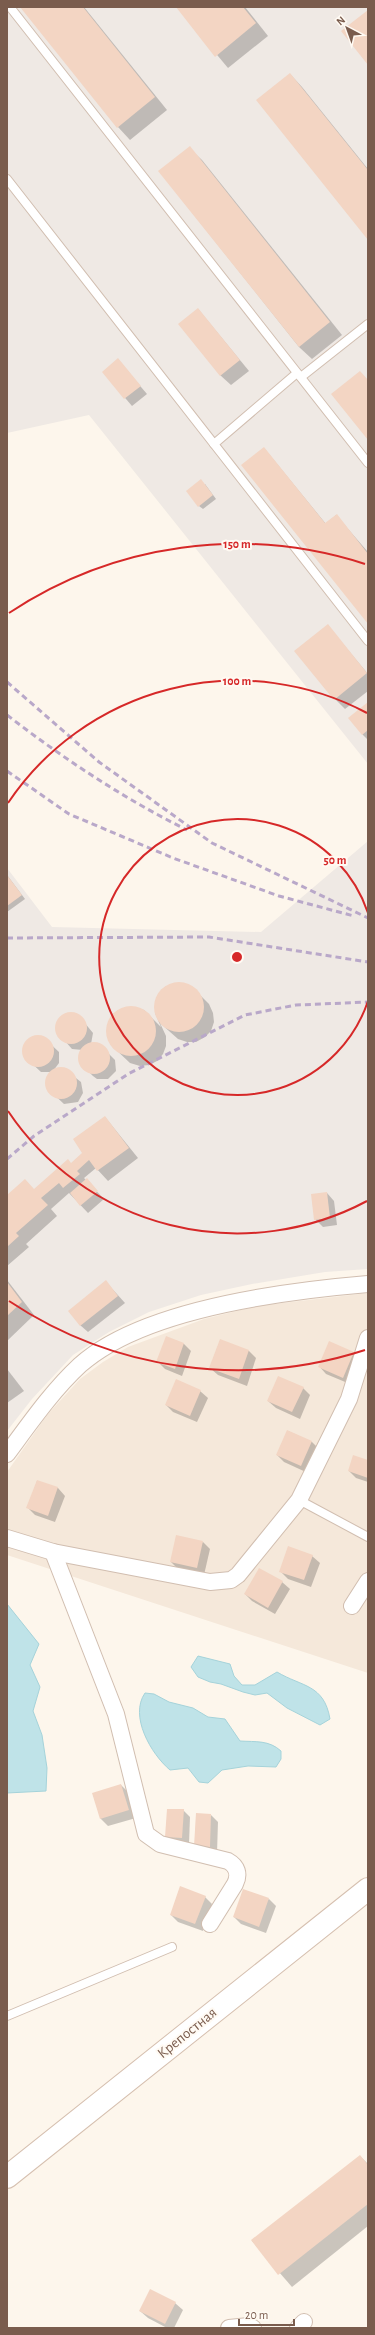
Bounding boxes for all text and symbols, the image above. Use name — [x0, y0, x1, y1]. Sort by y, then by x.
north arrow — [327, 8, 367, 48]
text: N — [334, 14, 347, 27]
text: 150 m — [223, 538, 251, 550]
text: 100 m — [223, 675, 251, 687]
text: 50 m — [324, 854, 347, 866]
centre of rings — [230, 950, 244, 964]
street label: Крепостная — [155, 2005, 219, 2061]
scale bar — [239, 2301, 294, 2327]
text: 20 m — [245, 2309, 268, 2321]

